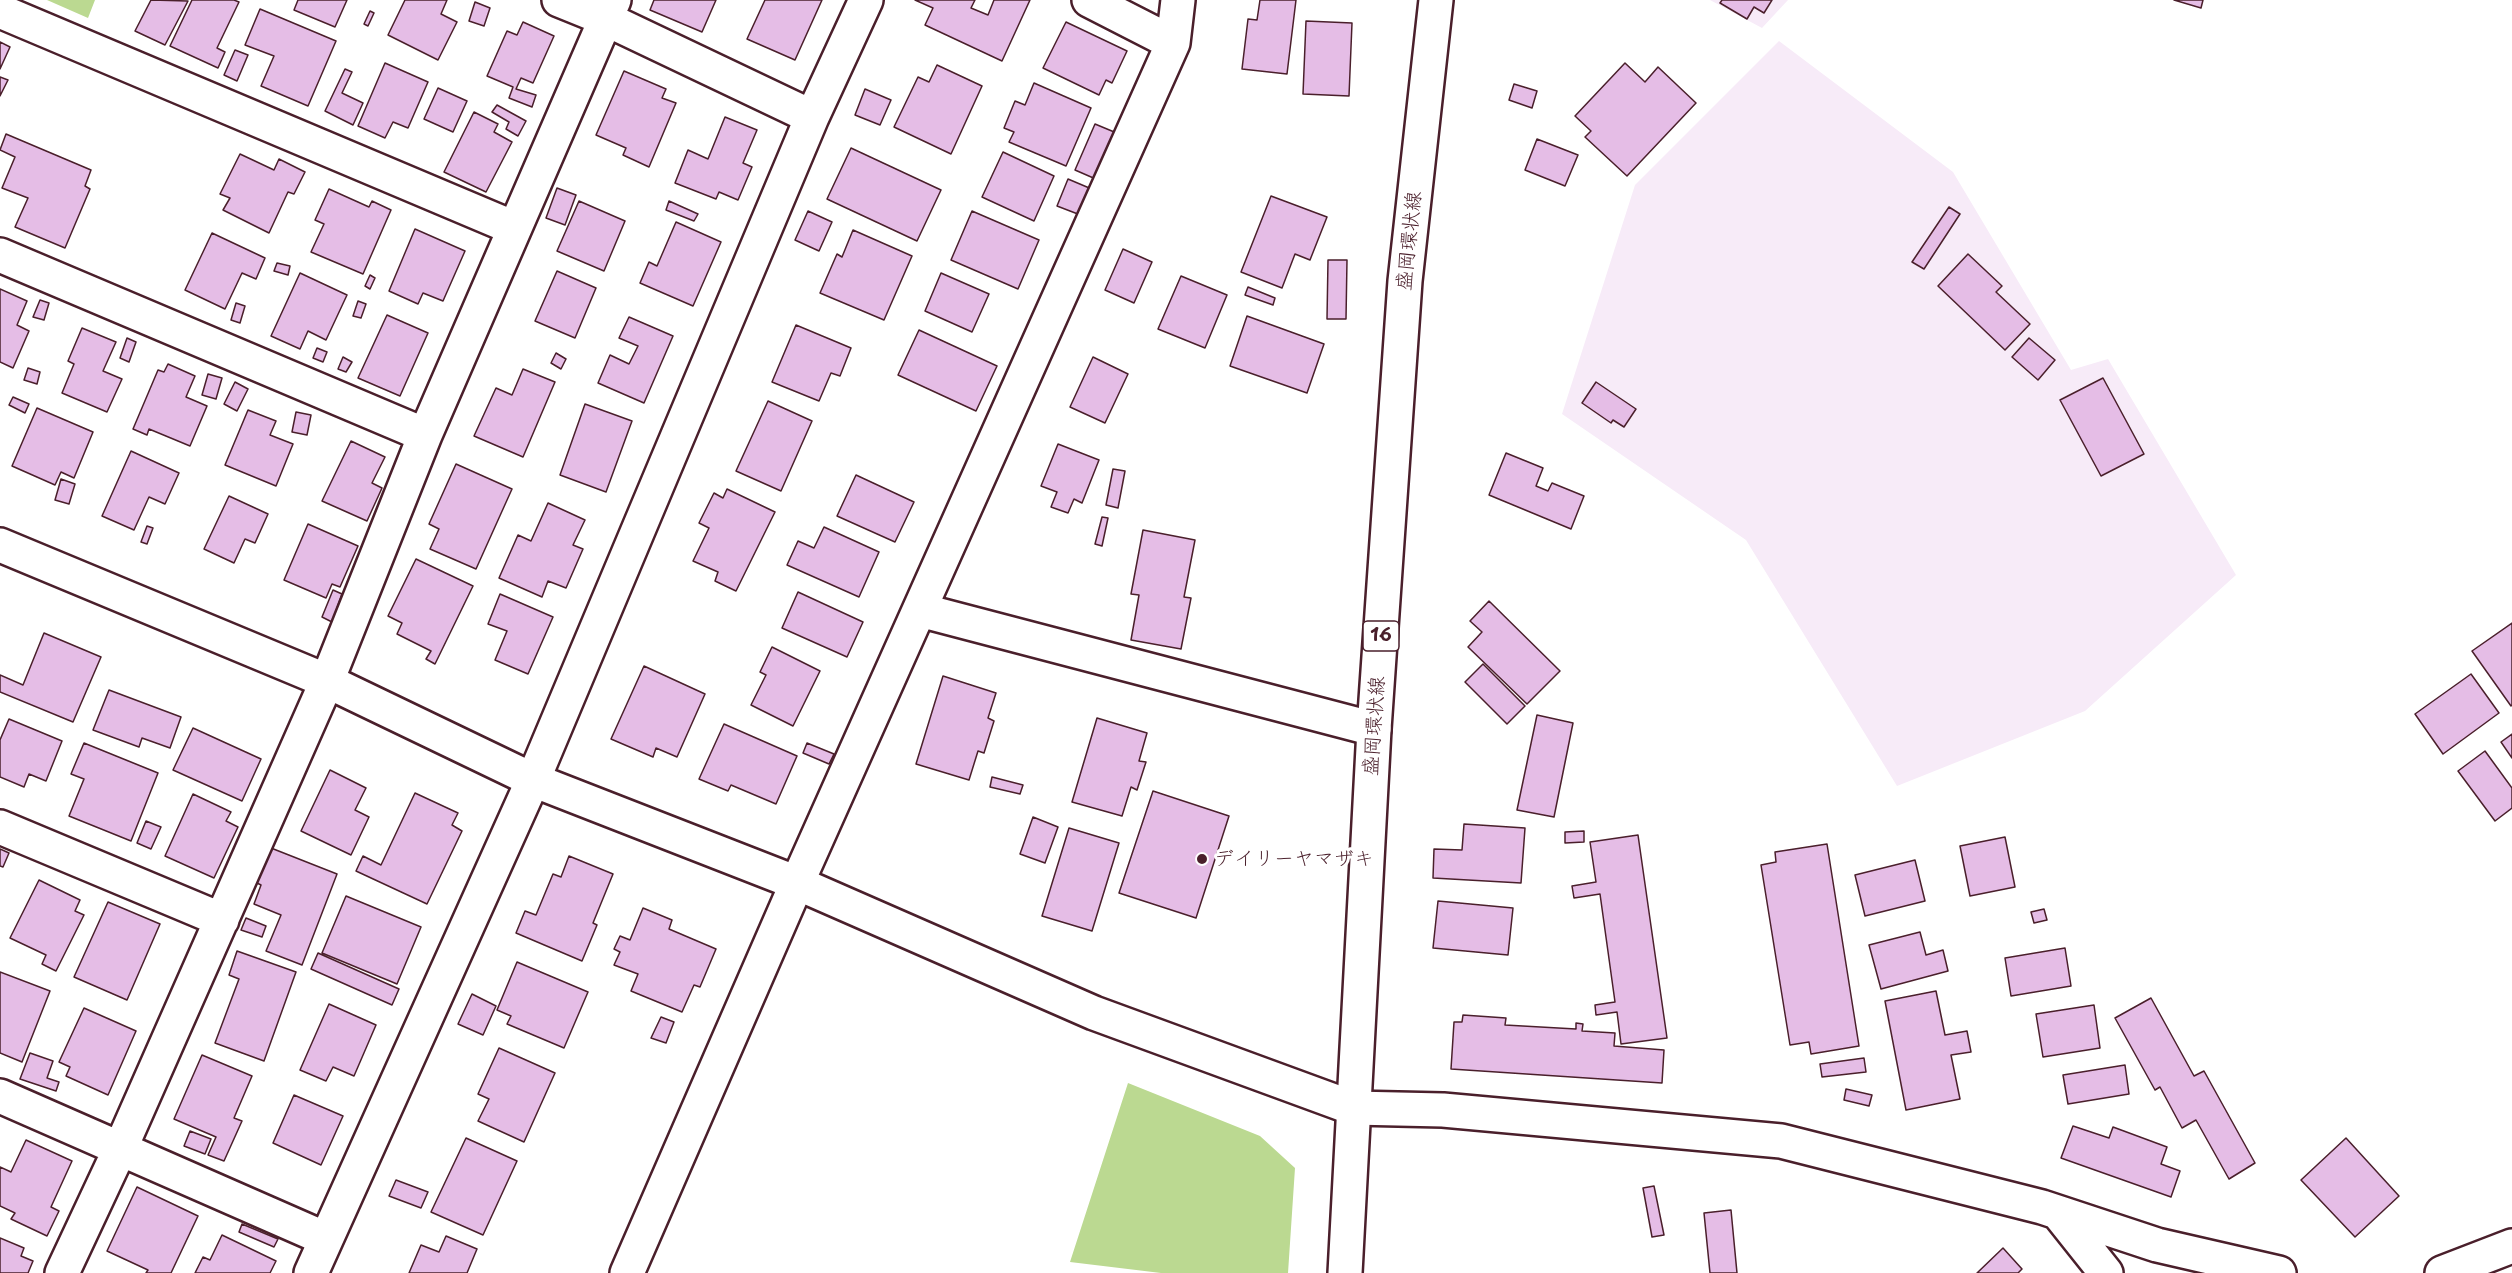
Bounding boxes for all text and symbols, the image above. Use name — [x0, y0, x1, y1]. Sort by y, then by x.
street label: 盛岡環状線 — [1393, 190, 1427, 292]
road number: 16 — [1363, 621, 1399, 651]
street label: 盛岡環状線 — [1360, 675, 1390, 777]
place label: デイリーヤマザキ — [1214, 847, 1374, 871]
marker: デイリーヤマザキ — [1195, 852, 1209, 866]

